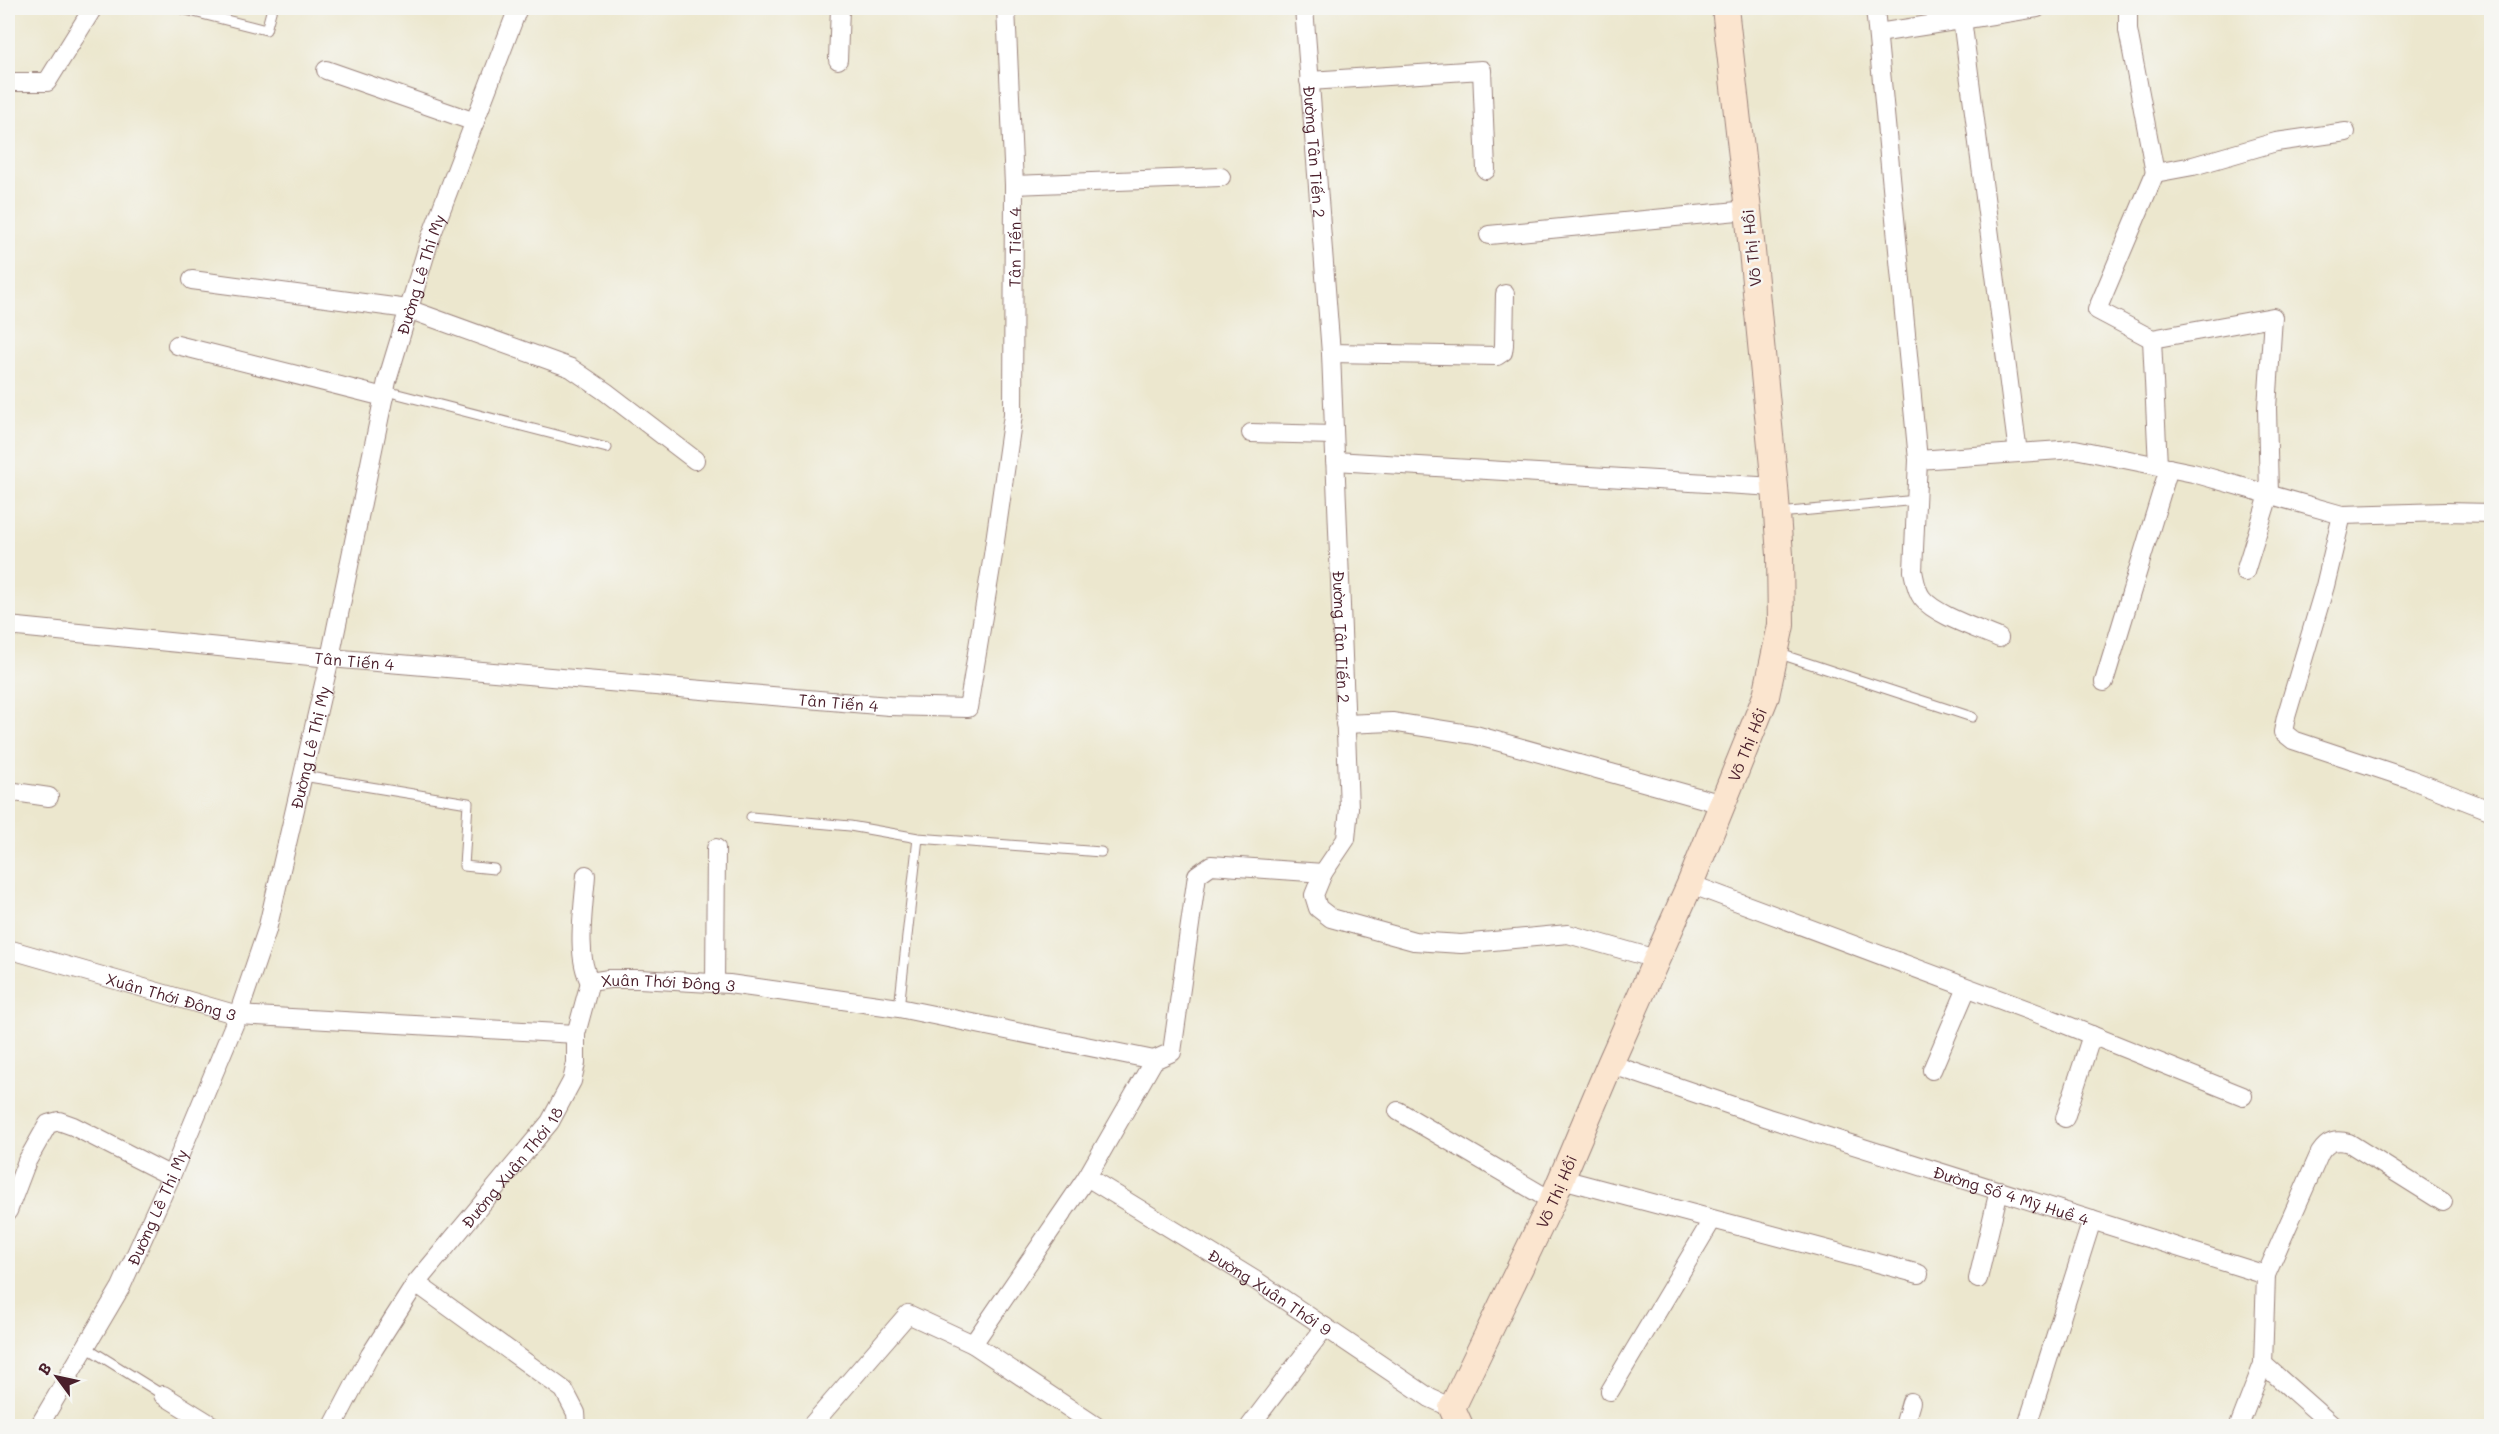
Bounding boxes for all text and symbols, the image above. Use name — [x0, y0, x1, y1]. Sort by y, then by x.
street label: Đường Tân Tiến 2 — [1300, 85, 1331, 218]
street label: Tân Tiến 4 — [1003, 206, 1024, 287]
street label: Võ Thị Hồi — [1736, 208, 1766, 288]
street label: Đường Lê Thị My — [391, 211, 449, 337]
street label: Đường Tân Tiến 2 — [1329, 570, 1355, 703]
street label: Tân Tiến 4 — [313, 646, 396, 674]
street label: Đường Lê Thị My — [285, 684, 334, 811]
street label: Tân Tiến 4 — [798, 688, 880, 716]
street label: Võ Thị Hồi — [1722, 704, 1771, 784]
street label: Xuân Thới Đông 3 — [104, 967, 239, 1025]
street label: Xuân Thới Đông 3 — [599, 968, 737, 995]
street label: Đường Xuân Thới 18 — [456, 1102, 567, 1232]
street label: Đường Lê Thị My — [122, 1145, 192, 1269]
street label: Võ Thị Hồi — [1530, 1152, 1581, 1231]
street label: Đường Số 4 Mỹ Huề 4 — [1931, 1160, 2092, 1229]
street label: Đường Xuân Thới 9 — [1204, 1244, 1336, 1339]
north arrow — [27, 1347, 87, 1407]
text: B — [32, 1358, 56, 1379]

